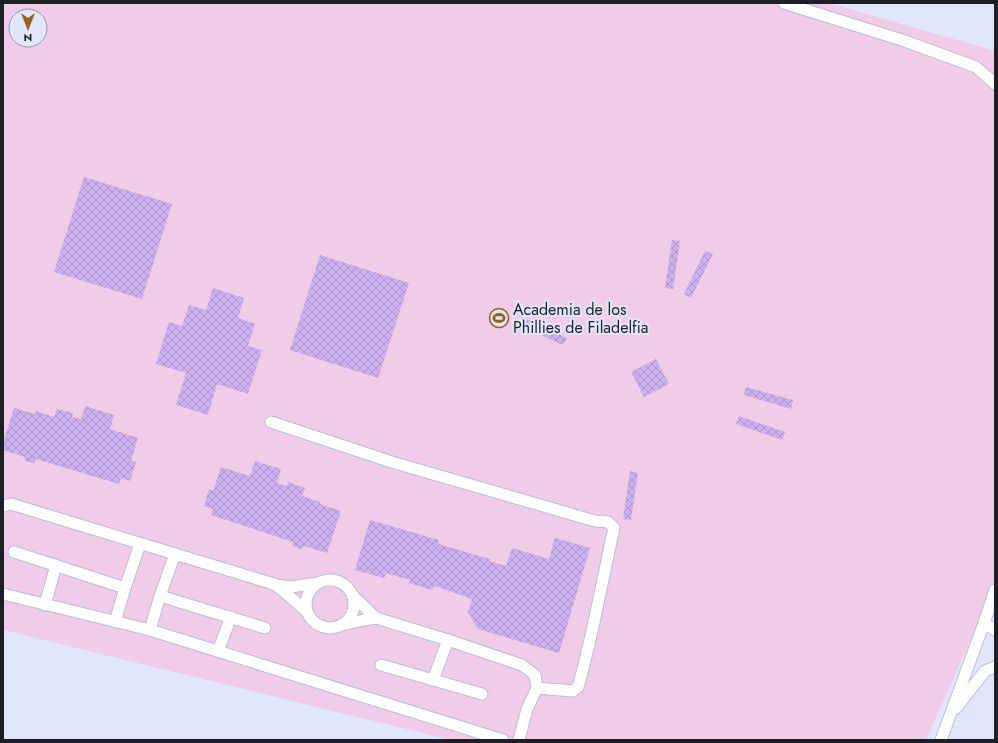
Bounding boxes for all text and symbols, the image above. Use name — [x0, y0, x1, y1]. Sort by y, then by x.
north arrow — [8, 8, 48, 48]
text: N — [24, 30, 32, 46]
place label: Academia de los Phillies de Filadelfia — [513, 298, 649, 339]
sports icon: Academia de los Phillies de Filadelfia — [488, 307, 510, 329]

